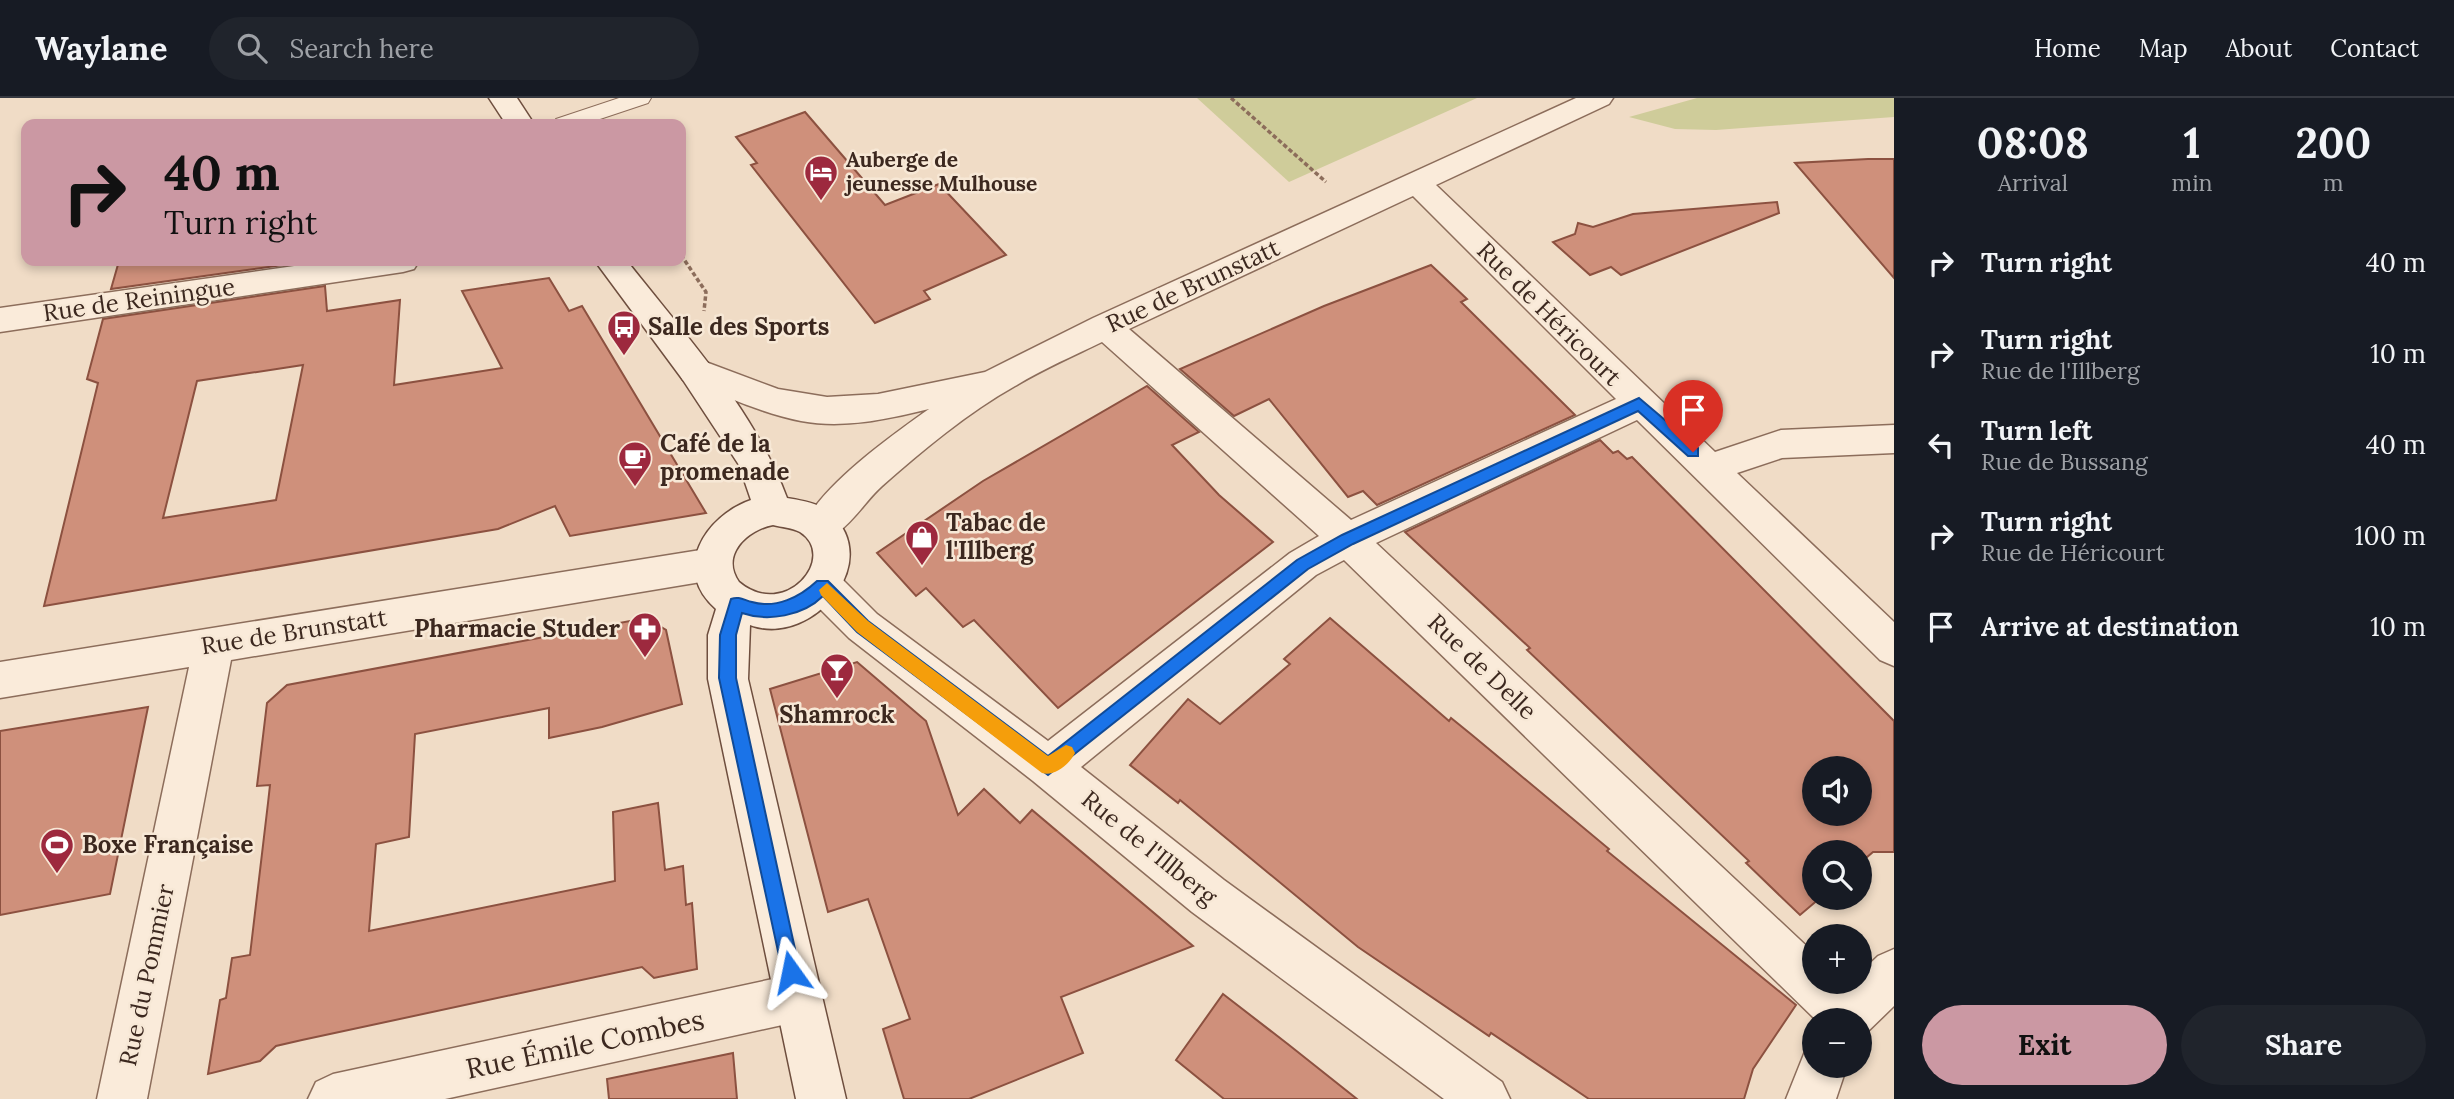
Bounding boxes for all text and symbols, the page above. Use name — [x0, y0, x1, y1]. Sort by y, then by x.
search box — [209, 17, 699, 80]
text: Waylane — [35, 27, 167, 69]
icon: search — [233, 29, 271, 67]
text: Search here — [289, 32, 434, 65]
text: Home — [2034, 33, 2101, 64]
text: Map — [2139, 33, 2188, 64]
text: About — [2226, 33, 2292, 64]
text: Contact — [2330, 33, 2419, 64]
text: 08:08 — [1977, 116, 2089, 170]
text: 1 — [2184, 116, 2201, 170]
text: 200 — [2295, 116, 2371, 170]
text: 40 m — [164, 141, 280, 203]
place label: Auberge de jeunesse Mulhouse — [844, 146, 1037, 197]
icon: right — [49, 147, 140, 238]
hotel icon: Auberge de jeunesse Mulhouse — [802, 153, 840, 202]
text: Arrival — [1998, 168, 2068, 197]
text: min — [2172, 168, 2213, 197]
text: m — [2323, 168, 2344, 197]
text: Turn right — [164, 202, 317, 243]
street label: Rue de Brunstatt — [1101, 232, 1285, 339]
street label: Rue de Héricourt — [1471, 235, 1629, 393]
icon: right — [1922, 244, 1960, 282]
text: Turn right — [1981, 246, 2112, 279]
text: 40 m — [2366, 246, 2426, 279]
street label: Rue de Reiningue — [41, 271, 237, 328]
bus stop icon: Salle des Sports — [605, 308, 643, 357]
place label: Salle des Sports — [648, 311, 830, 342]
text: Turn right — [1981, 323, 2112, 356]
icon: right — [1922, 335, 1960, 373]
text: 10 m — [2370, 337, 2426, 370]
text: Rue de l'Illberg — [1981, 356, 2140, 385]
pin — [1663, 380, 1723, 452]
icon: arrive — [1674, 391, 1712, 429]
text: Turn left — [1981, 414, 2092, 447]
icon: left — [1922, 426, 1960, 464]
place label: Café de la promenade — [660, 428, 790, 487]
text: 40 m — [2366, 428, 2426, 461]
cafe icon: Café de la promenade — [616, 439, 654, 488]
text: Rue de Bussang — [1981, 447, 2148, 476]
text: Turn right — [1981, 505, 2112, 538]
place label: Tabac de l'Illberg — [946, 507, 1046, 566]
icon: right — [1922, 517, 1960, 555]
shop icon: Tabac de l'Illberg — [903, 518, 941, 567]
text: 100 m — [2354, 519, 2426, 552]
text: Rue de Héricourt — [1981, 538, 2165, 567]
street label: Rue de Brunstatt — [199, 601, 390, 662]
street label: Rue de Delle — [1421, 607, 1543, 726]
icon: arrive — [1922, 608, 1960, 646]
pharmacy icon: Pharmacie Studer — [626, 610, 664, 659]
text: Arrive at destination — [1981, 610, 2239, 643]
text: 10 m — [2370, 610, 2426, 643]
place label: Pharmacie Studer — [414, 613, 620, 644]
bar icon: Shamrock — [818, 651, 856, 700]
place label: Shamrock — [779, 699, 895, 730]
map controls — [1802, 756, 1872, 1078]
button: sound — [1802, 756, 1872, 826]
street label: Rue de l'Illberg — [1075, 783, 1224, 912]
sports icon: Boxe Française — [38, 826, 76, 875]
place label: Boxe Française — [82, 829, 253, 860]
button: search — [1802, 840, 1872, 910]
street label: Rue du Pommier — [112, 881, 181, 1069]
button: + — [1802, 924, 1872, 994]
position arrow — [754, 935, 828, 1009]
street label: Rue Émile Combes — [463, 1001, 707, 1087]
button: Exit — [1922, 1005, 2167, 1085]
button: Share — [2181, 1005, 2426, 1085]
button: − — [1802, 1008, 1872, 1078]

